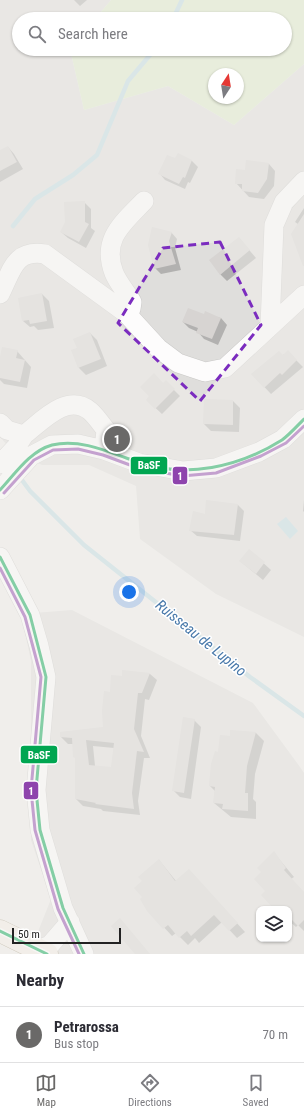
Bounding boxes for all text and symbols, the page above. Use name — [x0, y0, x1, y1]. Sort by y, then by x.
search box — [12, 12, 292, 56]
icon: search — [26, 23, 48, 45]
text: Search here — [58, 25, 128, 43]
north arrow — [208, 68, 244, 104]
pin: 1 — [104, 424, 130, 454]
line badge: BaSF — [130, 456, 168, 475]
text: BaSF — [138, 459, 160, 472]
line badge: 1 — [172, 466, 188, 485]
text: 1 — [177, 470, 183, 483]
your location — [119, 582, 139, 602]
water label: Ruisseau de Lupino — [152, 596, 250, 680]
line badge: BaSF — [20, 745, 58, 764]
text: BaSF — [28, 749, 50, 762]
line badge: 1 — [23, 781, 39, 800]
text: 1 — [28, 785, 34, 798]
map controls — [256, 906, 292, 942]
button: layers — [256, 906, 292, 942]
scale bar — [12, 926, 121, 945]
text: 50 m — [18, 928, 40, 941]
text: Nearby — [16, 970, 64, 990]
text: Petrarossa — [54, 1018, 119, 1036]
text: 1 — [26, 1027, 32, 1042]
text: 70 m — [262, 1027, 288, 1042]
text: Bus stop — [54, 1036, 99, 1051]
tab: Map — [35, 1072, 57, 1109]
tab: Directions — [128, 1072, 172, 1109]
tab: Saved — [243, 1072, 269, 1109]

